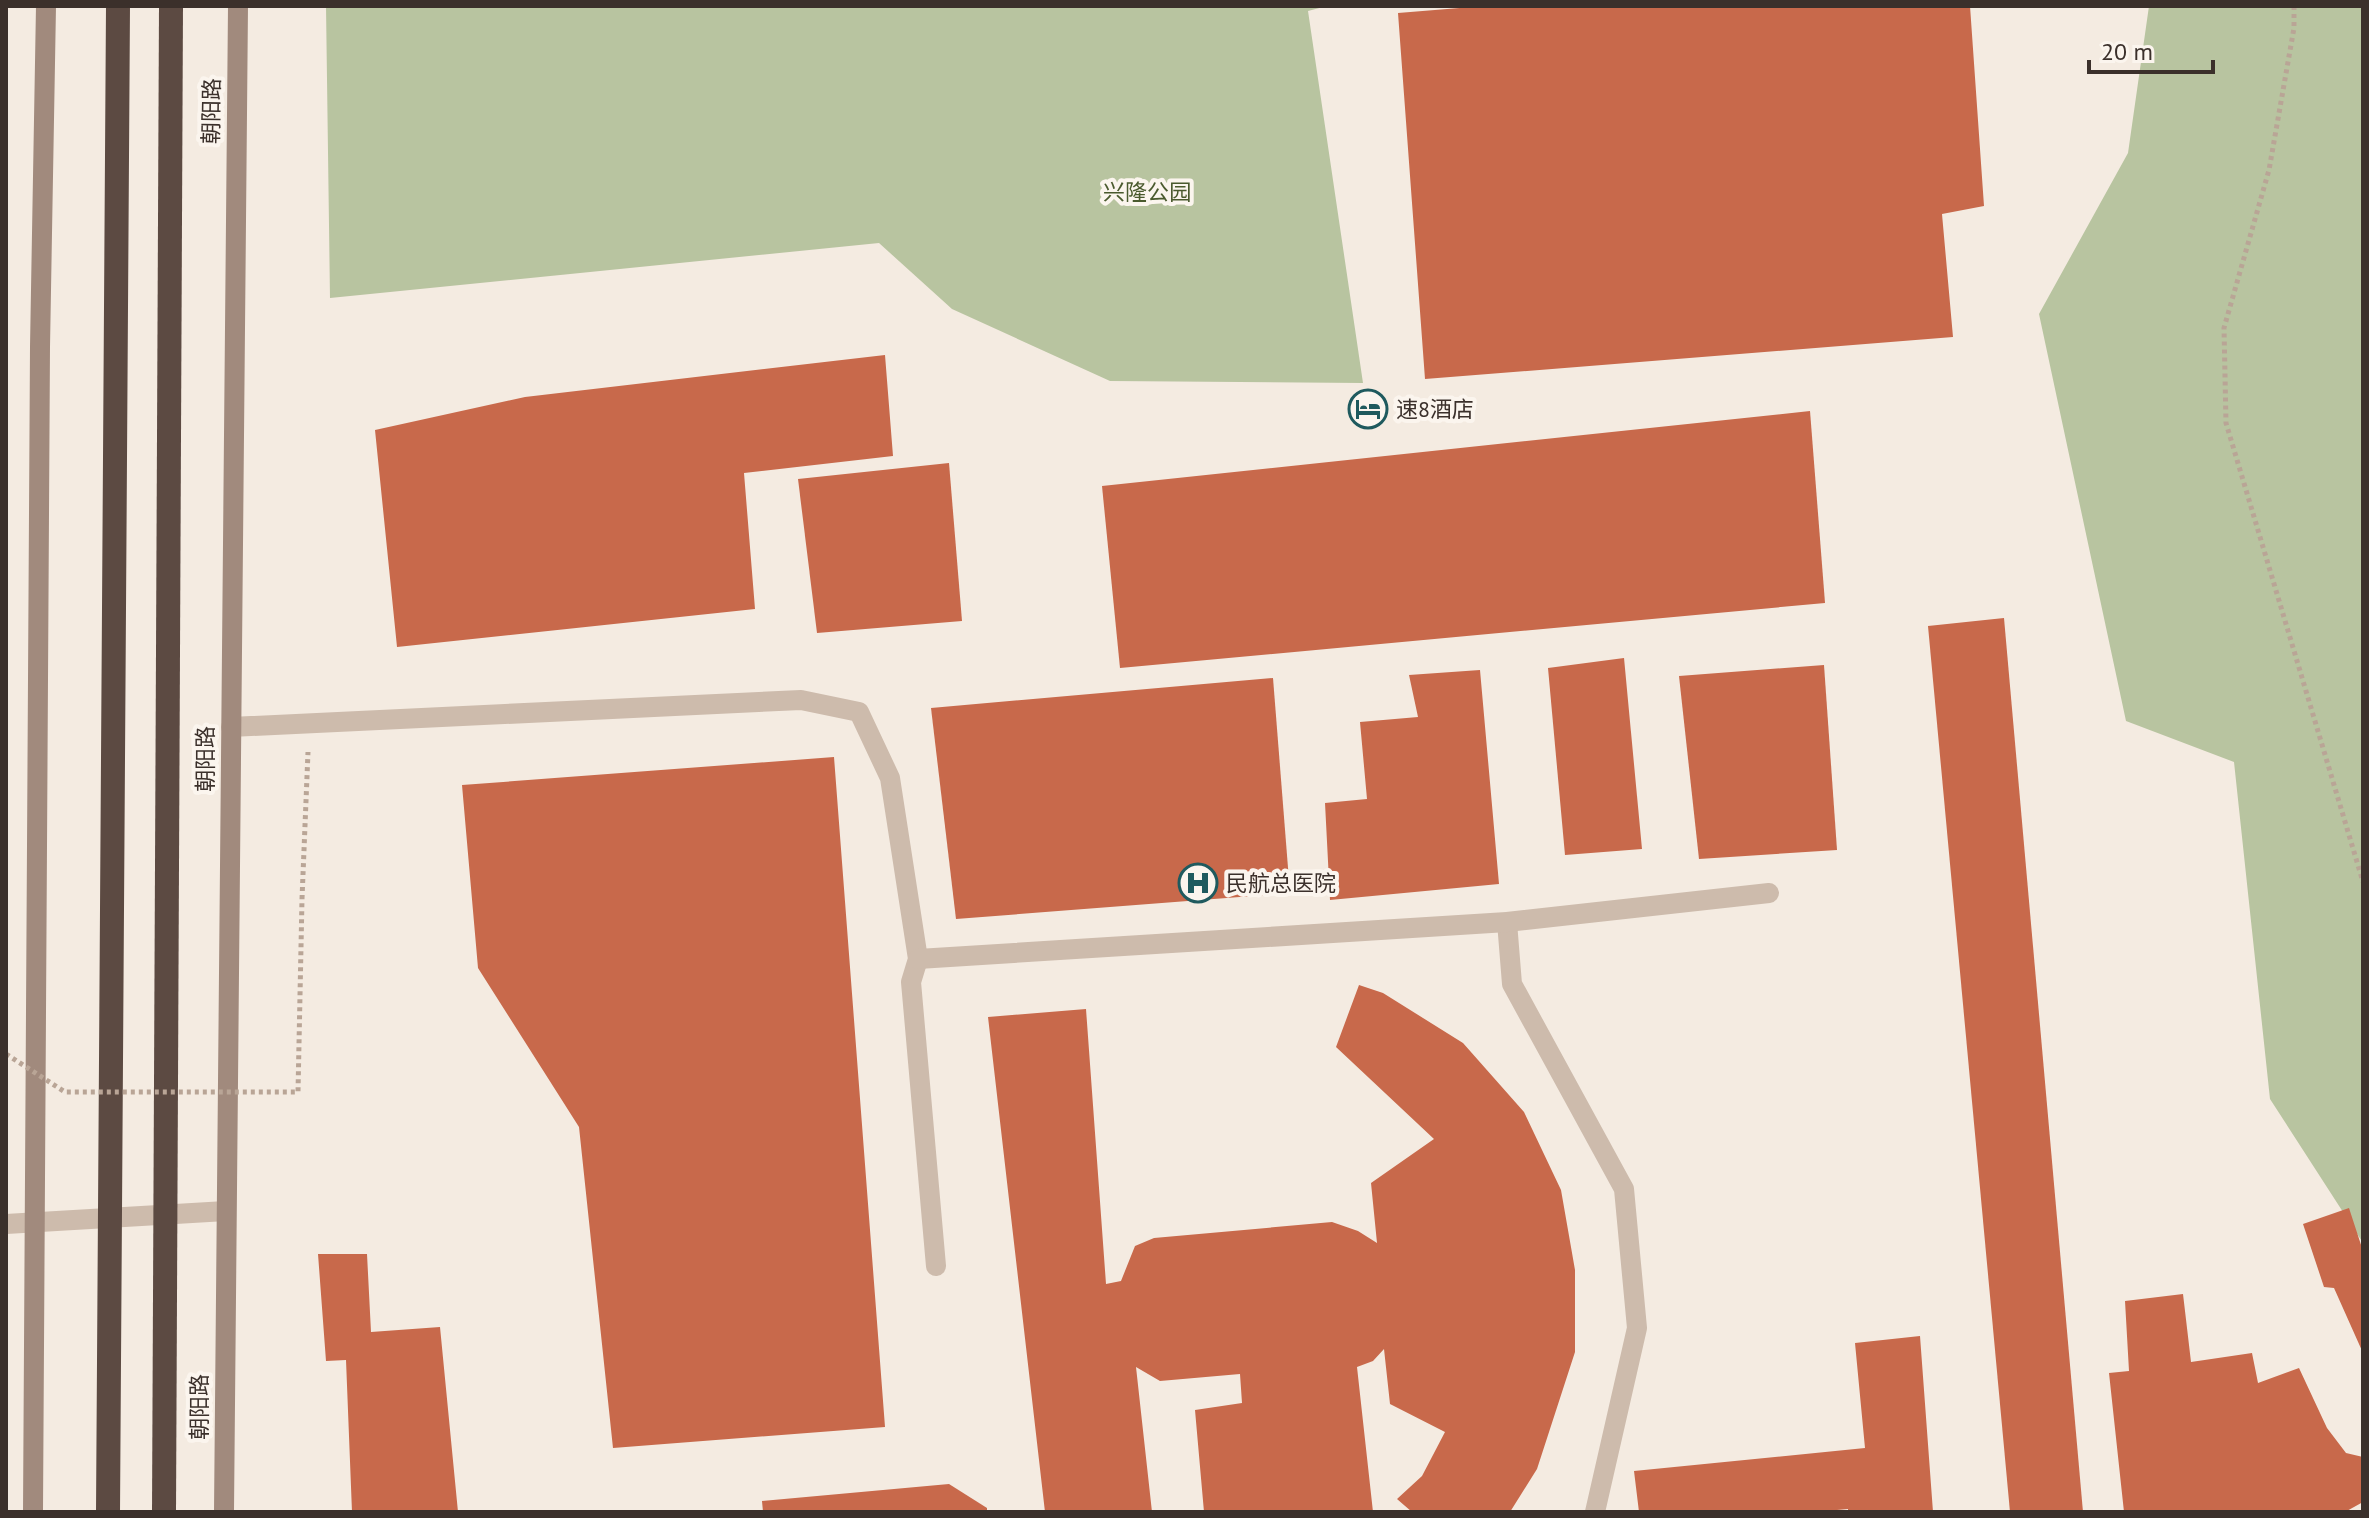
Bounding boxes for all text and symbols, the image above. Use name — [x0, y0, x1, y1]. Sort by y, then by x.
scale bar — [2089, 24, 2213, 74]
text: 20 m — [2101, 36, 2153, 67]
street label: 朝阳路 — [196, 78, 226, 144]
park label: 兴隆公园 — [1103, 178, 1191, 206]
hotel icon: 速8酒店 — [1347, 388, 1389, 430]
place label: 速8酒店 — [1396, 395, 1474, 423]
street label: 朝阳路 — [191, 726, 219, 792]
hospital icon: 民航总医院 — [1177, 862, 1219, 904]
place label: 民航总医院 — [1226, 869, 1336, 897]
street label: 朝阳路 — [185, 1374, 213, 1440]

